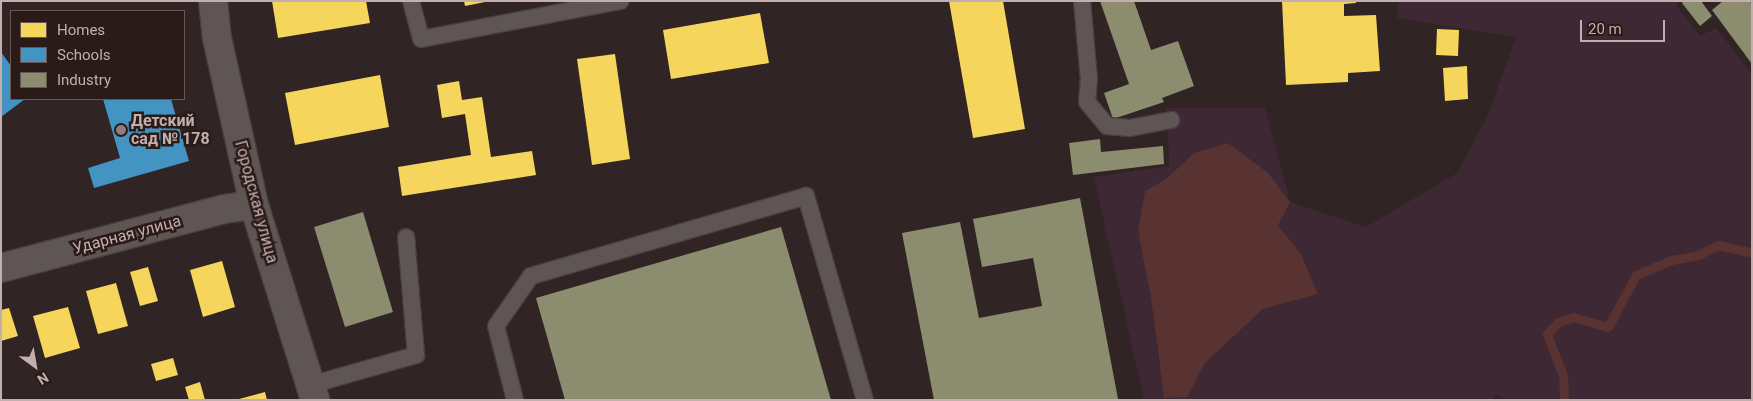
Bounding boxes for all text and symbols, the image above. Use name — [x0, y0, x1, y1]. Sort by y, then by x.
legend — [10, 10, 185, 100]
scale bar — [1583, 10, 1668, 42]
text: 20 m — [1588, 20, 1622, 38]
text: Homes — [57, 21, 105, 39]
text: Schools — [57, 46, 111, 64]
text: Industry — [57, 71, 111, 89]
place label: Детский сад № 178 — [131, 111, 210, 149]
marker: Детский сад № 178 — [115, 124, 127, 136]
street label: Городская улица — [230, 139, 282, 265]
street label: Ударная улица — [71, 211, 183, 259]
north arrow — [10, 341, 60, 391]
text: N — [35, 369, 51, 388]

